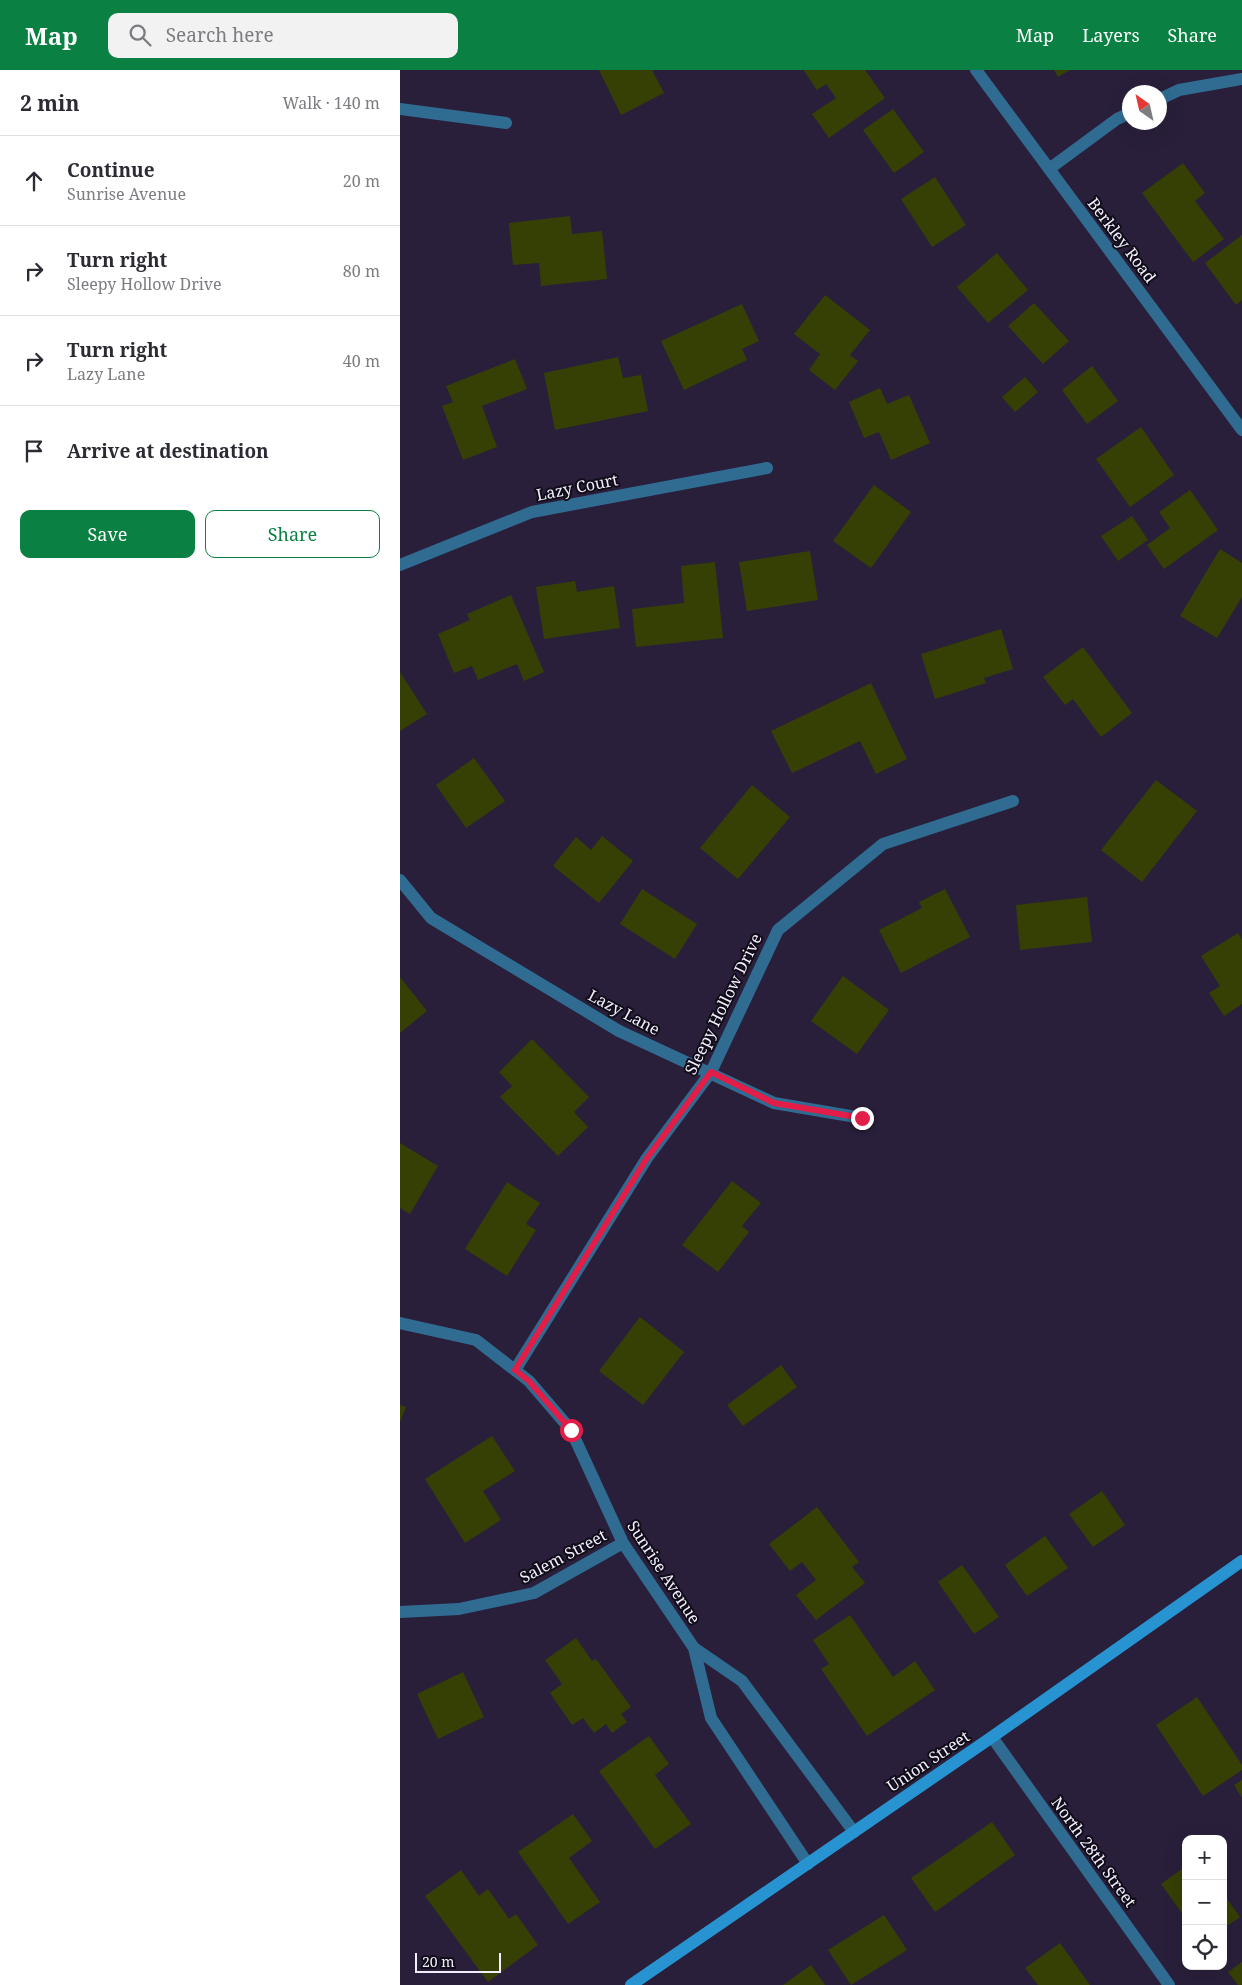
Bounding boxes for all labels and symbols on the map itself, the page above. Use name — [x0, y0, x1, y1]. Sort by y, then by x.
north arrow — [1122, 85, 1167, 130]
street label: Berkley Road — [1083, 193, 1161, 287]
street label: Lazy Court — [534, 468, 620, 506]
street label: Sleepy Hollow Drive — [679, 930, 767, 1078]
street label: Lazy Lane — [584, 984, 664, 1040]
route end — [851, 1107, 874, 1130]
route start — [560, 1419, 583, 1442]
street label: Sunrise Avenue — [622, 1516, 706, 1628]
street label: Salem Street — [516, 1524, 610, 1588]
street label: Union Street — [882, 1725, 974, 1797]
street label: North 28th Street — [1046, 1792, 1142, 1912]
scale bar — [415, 1950, 501, 1973]

